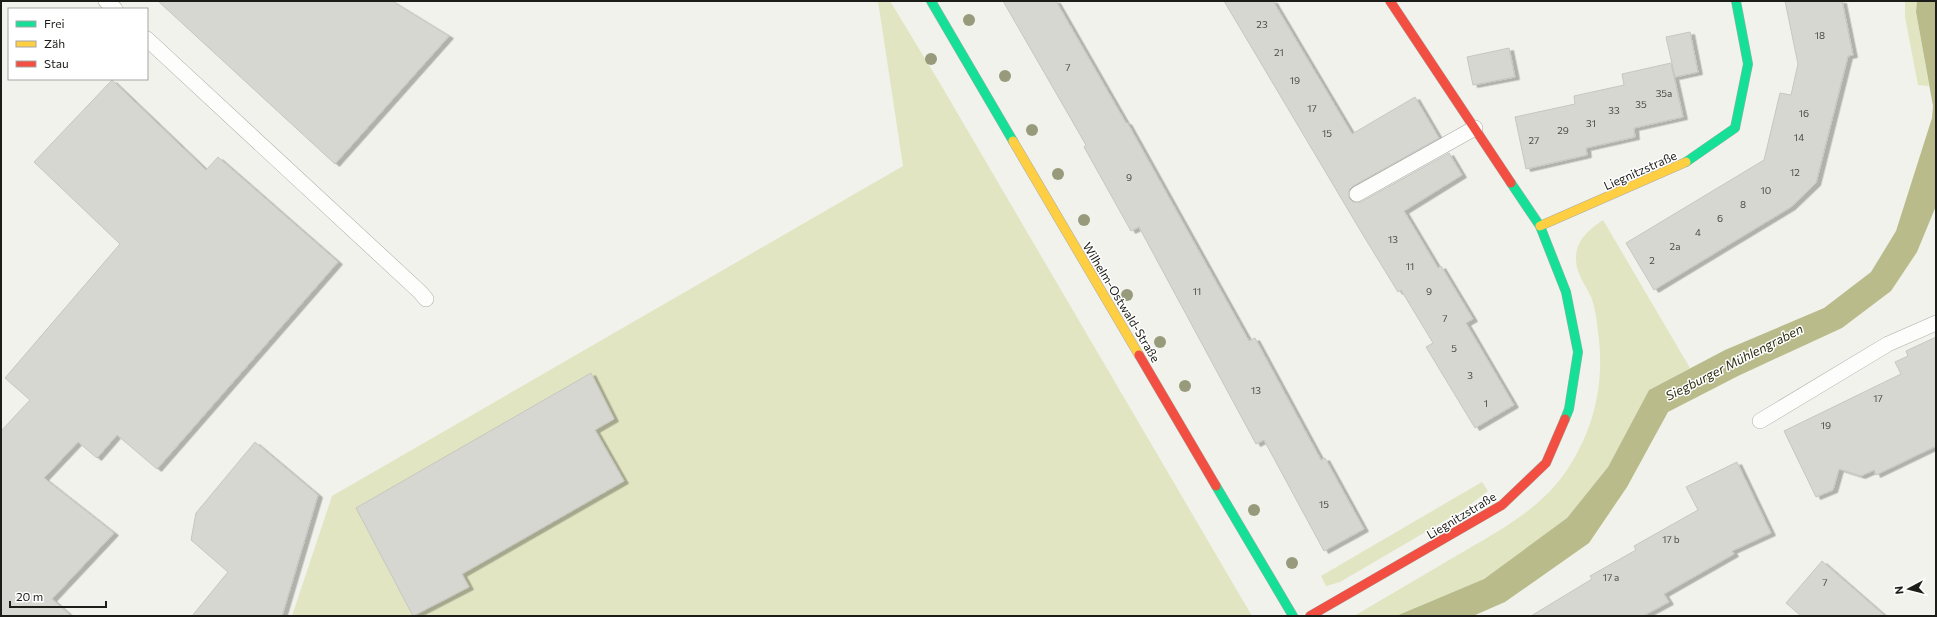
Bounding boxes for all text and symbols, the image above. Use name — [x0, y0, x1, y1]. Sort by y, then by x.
legend — [8, 8, 148, 80]
text: Frei — [44, 16, 65, 30]
house number: 23 — [1256, 18, 1268, 30]
house number: 18 — [1815, 29, 1825, 41]
text: Zäh — [44, 36, 65, 50]
house number: 21 — [1274, 46, 1284, 58]
text: Stau — [44, 56, 69, 70]
house number: 7 — [1065, 61, 1071, 73]
house number: 19 — [1290, 74, 1300, 86]
house number: 35a — [1656, 87, 1672, 99]
house number: 35 — [1635, 98, 1647, 110]
house number: 17 — [1307, 102, 1317, 114]
house number: 33 — [1608, 104, 1620, 116]
house number: 16 — [1799, 107, 1809, 119]
house number: 31 — [1586, 117, 1596, 129]
house number: 29 — [1557, 124, 1569, 136]
house number: 15 — [1322, 127, 1332, 139]
house number: 14 — [1794, 131, 1804, 143]
house number: 27 — [1529, 134, 1539, 146]
street label: Liegnitzstraße — [1601, 148, 1679, 192]
house number: 12 — [1790, 166, 1800, 178]
house number: 9 — [1126, 171, 1132, 183]
house number: 10 — [1761, 184, 1771, 196]
house number: 8 — [1740, 198, 1746, 210]
house number: 6 — [1717, 212, 1723, 224]
house number: 4 — [1695, 226, 1701, 238]
house number: 13 — [1388, 233, 1398, 245]
street label: Wilhelm-Ostwald-Straße — [1081, 239, 1163, 365]
house number: 2a — [1670, 240, 1680, 252]
house number: 2 — [1649, 254, 1655, 266]
house number: 11 — [1406, 260, 1414, 272]
house number: 11 — [1193, 285, 1201, 297]
house number: 9 — [1426, 285, 1432, 297]
house number: 7 — [1442, 312, 1448, 324]
water label: Siegburger Mühlengraben — [1663, 320, 1805, 404]
house number: 5 — [1451, 342, 1457, 354]
house number: 3 — [1467, 369, 1473, 381]
house number: 13 — [1251, 384, 1261, 396]
house number: 17 — [1873, 392, 1883, 404]
house number: 1 — [1484, 397, 1488, 409]
house number: 19 — [1821, 419, 1831, 431]
street label: Liegnitzstraße — [1424, 489, 1498, 541]
house number: 15 — [1319, 498, 1329, 510]
house number: 17 b — [1662, 533, 1680, 545]
north arrow — [1889, 569, 1929, 609]
house number: 17 a — [1603, 571, 1619, 583]
house number: 7 — [1822, 576, 1828, 588]
scale bar — [10, 583, 106, 609]
text: N — [1892, 585, 1906, 595]
text: 20 m — [16, 589, 43, 603]

